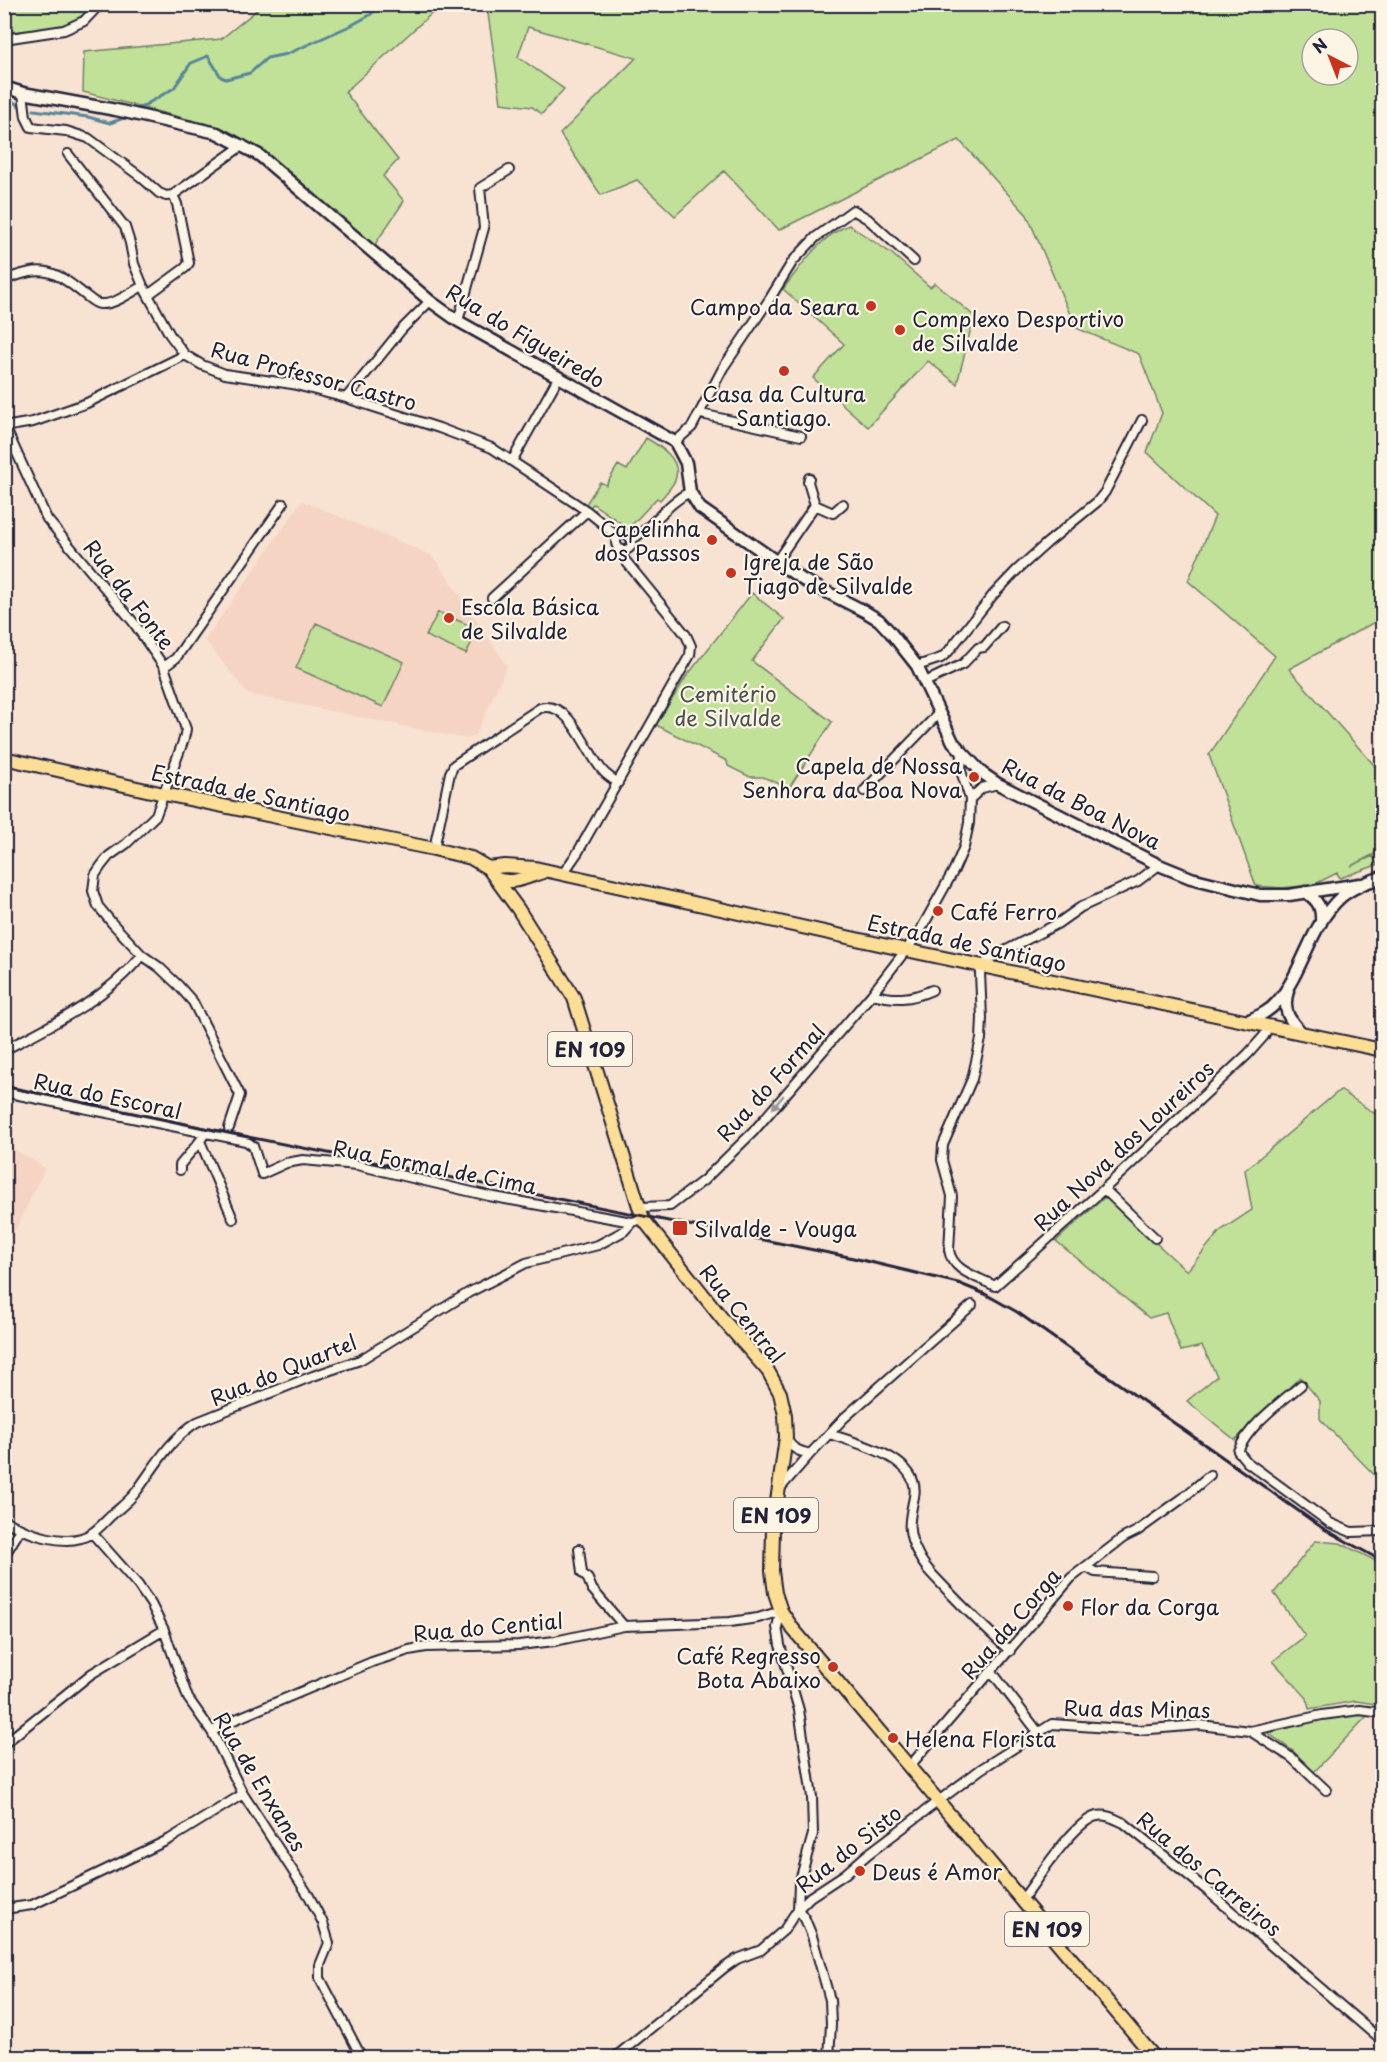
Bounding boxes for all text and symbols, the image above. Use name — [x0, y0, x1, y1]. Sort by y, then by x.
north arrow — [1300, 27, 1360, 87]
text: N — [1307, 32, 1332, 58]
street label: Rua do Figueiredo — [440, 275, 612, 395]
place label: Campo da Seara — [690, 290, 860, 322]
marker: Campo da Seara — [864, 299, 878, 313]
place label: Complexo Desportivo de Silvalde — [912, 302, 1124, 358]
marker: Complexo Desportivo de Silvalde — [893, 323, 907, 337]
street label: Rua Professor Castro — [208, 332, 420, 418]
marker: Casa da Cultura Santiago. — [777, 364, 791, 378]
place label: Casa da Cultura Santiago. — [702, 377, 866, 433]
place label: Capelinha dos Passos — [594, 512, 700, 568]
street label: Rua da Fonte — [77, 532, 183, 656]
marker: Capelinha dos Passos — [705, 533, 719, 547]
place label: Igreja de São Tiago de Silvalde — [743, 545, 913, 601]
marker: Igreja de São Tiago de Silvalde — [724, 566, 738, 580]
place label: Escola Básica de Silvalde — [461, 590, 600, 646]
marker: Escola Básica de Silvalde — [442, 611, 456, 625]
park label: Cemitério de Silvalde — [675, 677, 781, 733]
place label: Capela de Nossa Senhora da Boa Nova — [742, 749, 962, 805]
street label: Rua da Boa Nova — [997, 749, 1167, 857]
street label: Estrada de Santiago — [149, 755, 353, 829]
marker: Capela de Nossa Senhora da Boa Nova — [967, 770, 981, 784]
place label: Café Ferro — [950, 895, 1057, 927]
marker: Café Ferro — [931, 904, 945, 918]
street label: Estrada de Santiago — [865, 905, 1069, 979]
street label: Rua do Formal — [708, 1016, 832, 1148]
road number: EN 109 — [548, 1032, 632, 1066]
street label: Rua Nova dos Loureiros — [1025, 1052, 1221, 1238]
street label: Rua do Escoral — [31, 1064, 185, 1126]
one-way arrow — [772, 1094, 785, 1110]
street label: Rua Formal de Cima — [330, 1131, 540, 1202]
place label: Silvalde - Vouga — [694, 1212, 857, 1244]
marker: Silvalde - Vouga — [671, 1219, 689, 1237]
street label: Rua Central — [693, 1256, 793, 1370]
street label: Rua do Quartel — [205, 1325, 361, 1413]
road number: EN 109 — [734, 1498, 818, 1532]
street label: Rua da Corga — [952, 1559, 1068, 1686]
place label: Flor da Corga — [1080, 1590, 1220, 1622]
marker: Flor da Corga — [1061, 1599, 1075, 1613]
street label: Rua do Cential — [412, 1604, 564, 1648]
place label: Café Regresso Bota Abaixo — [676, 1639, 821, 1695]
marker: Café Regresso Bota Abaixo — [826, 1660, 840, 1674]
street label: Rua das Minas — [1063, 1691, 1211, 1725]
street label: Rua de Enxanes — [207, 1705, 315, 1857]
place label: Helena Florista — [905, 1722, 1056, 1754]
marker: Helena Florista — [886, 1731, 900, 1745]
street label: Rua do Sisto — [788, 1796, 908, 1900]
street label: Rua dos Carreiros — [1131, 1803, 1289, 1943]
place label: Deus é Amor — [872, 1855, 1002, 1887]
marker: Deus é Amor — [853, 1864, 867, 1878]
road number: EN 109 — [1005, 1912, 1089, 1946]

